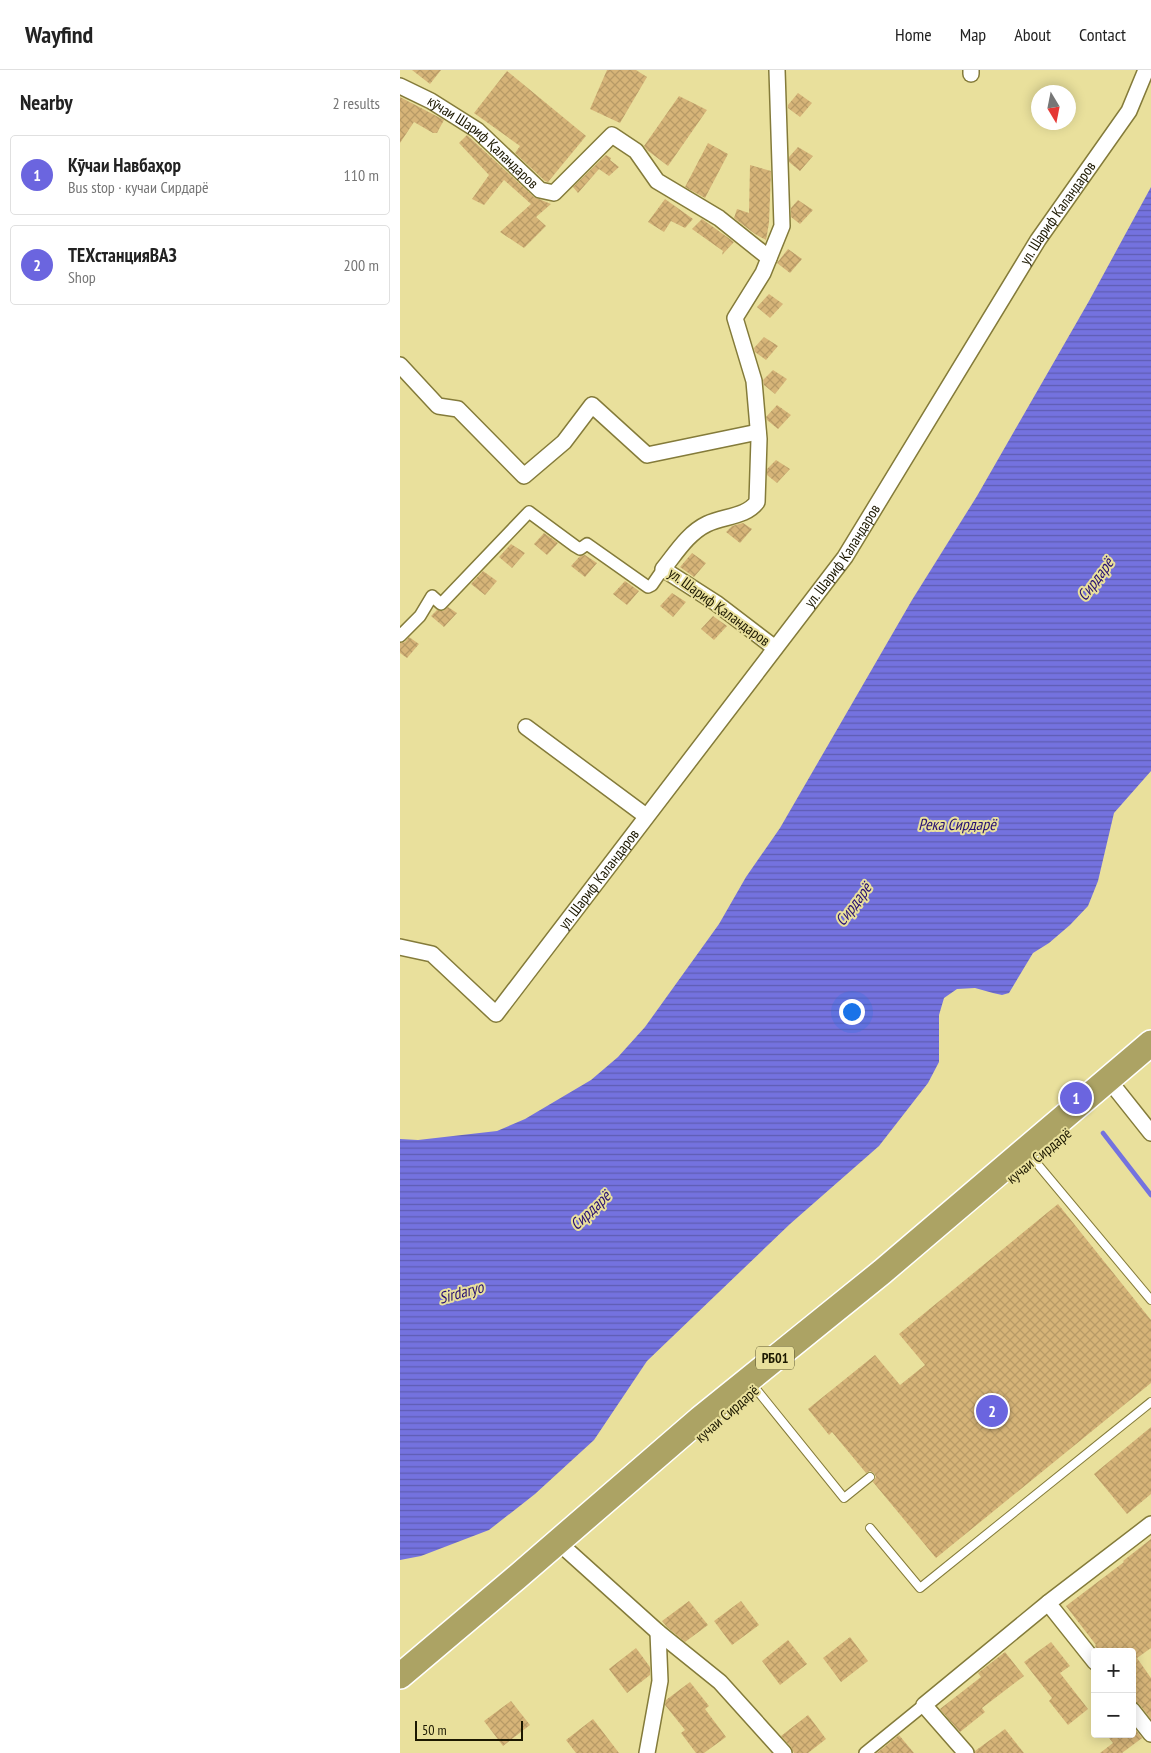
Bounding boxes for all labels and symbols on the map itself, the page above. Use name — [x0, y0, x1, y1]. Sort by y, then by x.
north arrow — [1031, 85, 1076, 130]
street label: кӯчаи Шариф Қаландаров — [424, 91, 543, 193]
street label: ул. Шариф Каландаров — [1015, 157, 1100, 268]
street label: ул. Шариф Каландаров — [800, 500, 884, 611]
water label: Сирдарё — [1072, 553, 1118, 604]
street label: ул. Шариф Қаландаров — [665, 563, 774, 650]
water label: Река Сирдарё — [918, 814, 997, 834]
street label: ул. Шариф Каландаров — [554, 825, 643, 933]
water label: Сирдарё — [830, 878, 876, 929]
your location — [839, 999, 865, 1025]
pin: 1 — [1060, 1079, 1092, 1117]
street label: кучаи Сирдарё — [1002, 1124, 1075, 1188]
water label: Сирдарё — [566, 1185, 615, 1234]
water label: Sirdaryo — [437, 1276, 487, 1308]
road number: РБ01 — [756, 1346, 794, 1370]
street label: кучаи Сирдарё — [691, 1381, 763, 1447]
pin: 2 — [976, 1392, 1008, 1430]
scale bar — [415, 1718, 522, 1741]

